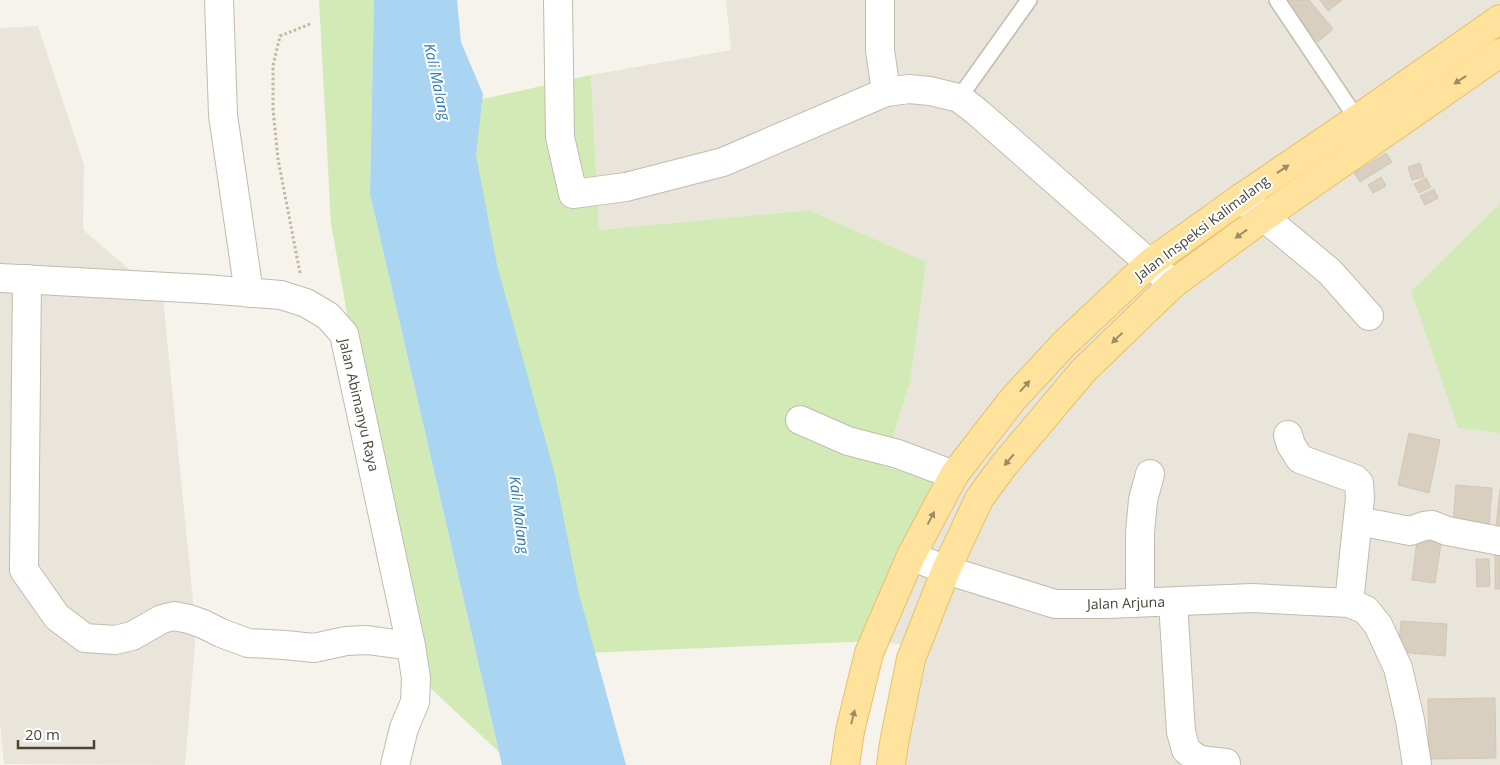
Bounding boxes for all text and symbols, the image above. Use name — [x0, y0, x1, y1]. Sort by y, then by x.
water label: Kali Malang — [420, 42, 456, 123]
one-way arrow — [1453, 75, 1467, 85]
one-way arrow — [1276, 164, 1289, 174]
street label: Jalan Inspeksi Kalimalang — [1129, 171, 1273, 286]
one-way arrow — [1234, 229, 1248, 239]
one-way arrow — [1111, 332, 1123, 344]
street label: Jalan Abimanyu Raya — [335, 335, 384, 473]
one-way arrow — [1020, 380, 1031, 392]
one-way arrow — [1003, 453, 1014, 466]
water label: Kali Malang — [505, 475, 535, 556]
one-way arrow — [927, 510, 935, 525]
street label: Jalan Arjuna — [1085, 592, 1165, 613]
one-way arrow — [849, 709, 857, 724]
scale bar — [18, 718, 94, 750]
text: 20 m — [25, 724, 60, 744]

